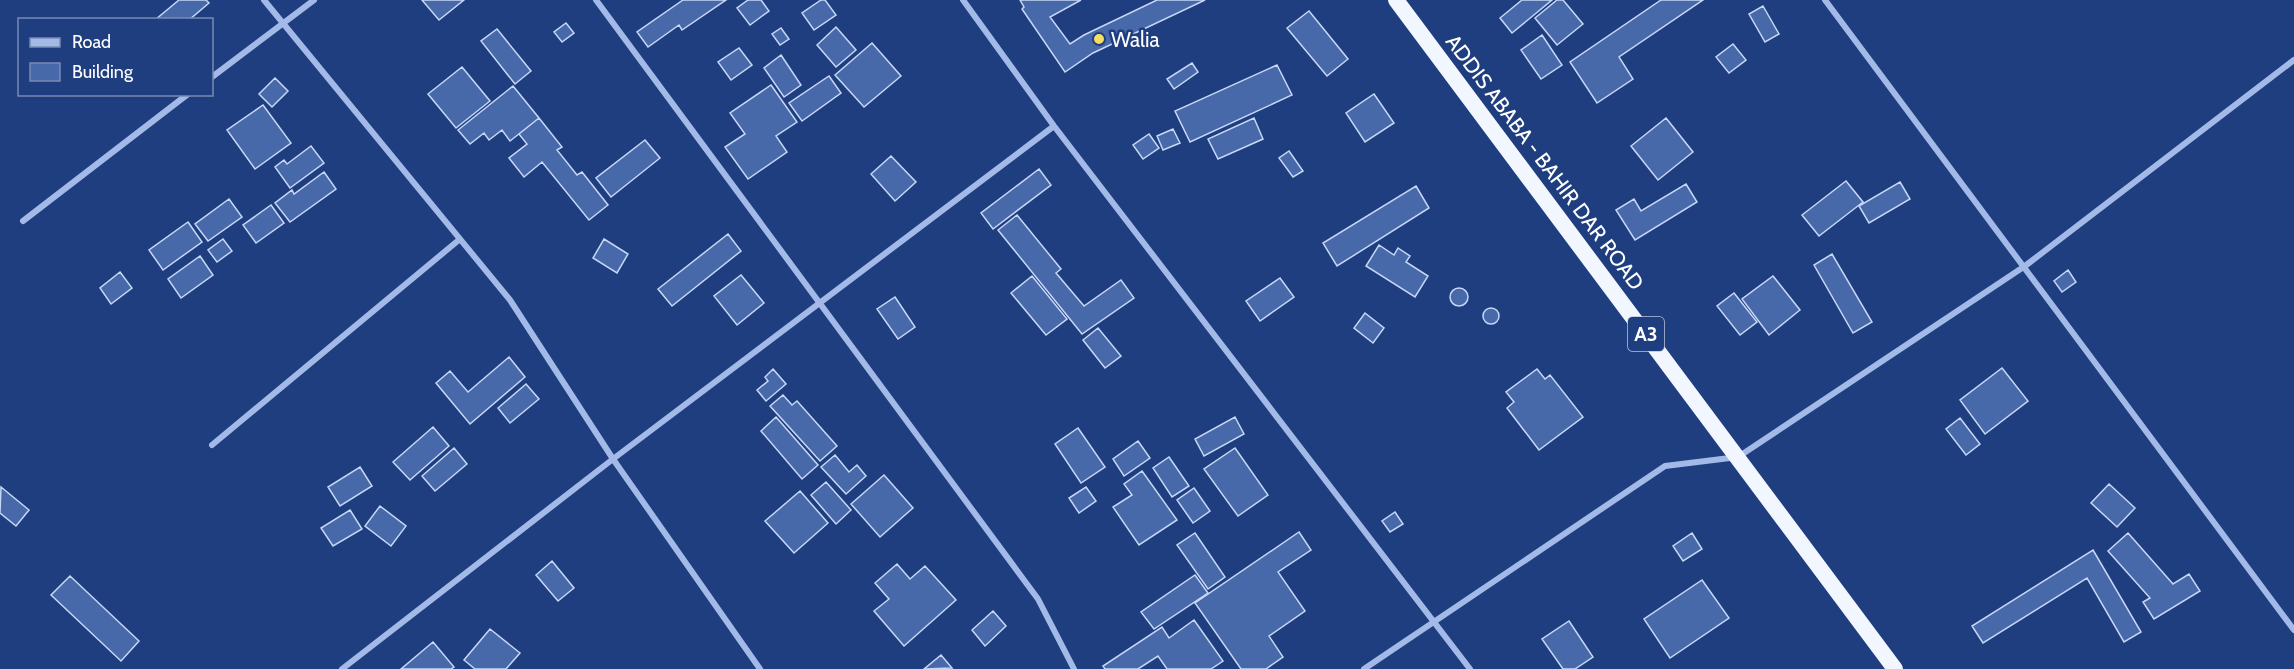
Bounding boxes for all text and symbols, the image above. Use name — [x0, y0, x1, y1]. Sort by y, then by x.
legend — [18, 18, 213, 96]
place label: Walia — [1111, 27, 1160, 52]
street label: ADDIS ABABA - BAHIR DAR ROAD — [1441, 29, 1649, 295]
text: Road — [72, 31, 111, 53]
marker: Walia — [1092, 32, 1106, 46]
text: Building — [72, 61, 134, 83]
road number: A3 — [1628, 317, 1664, 351]

